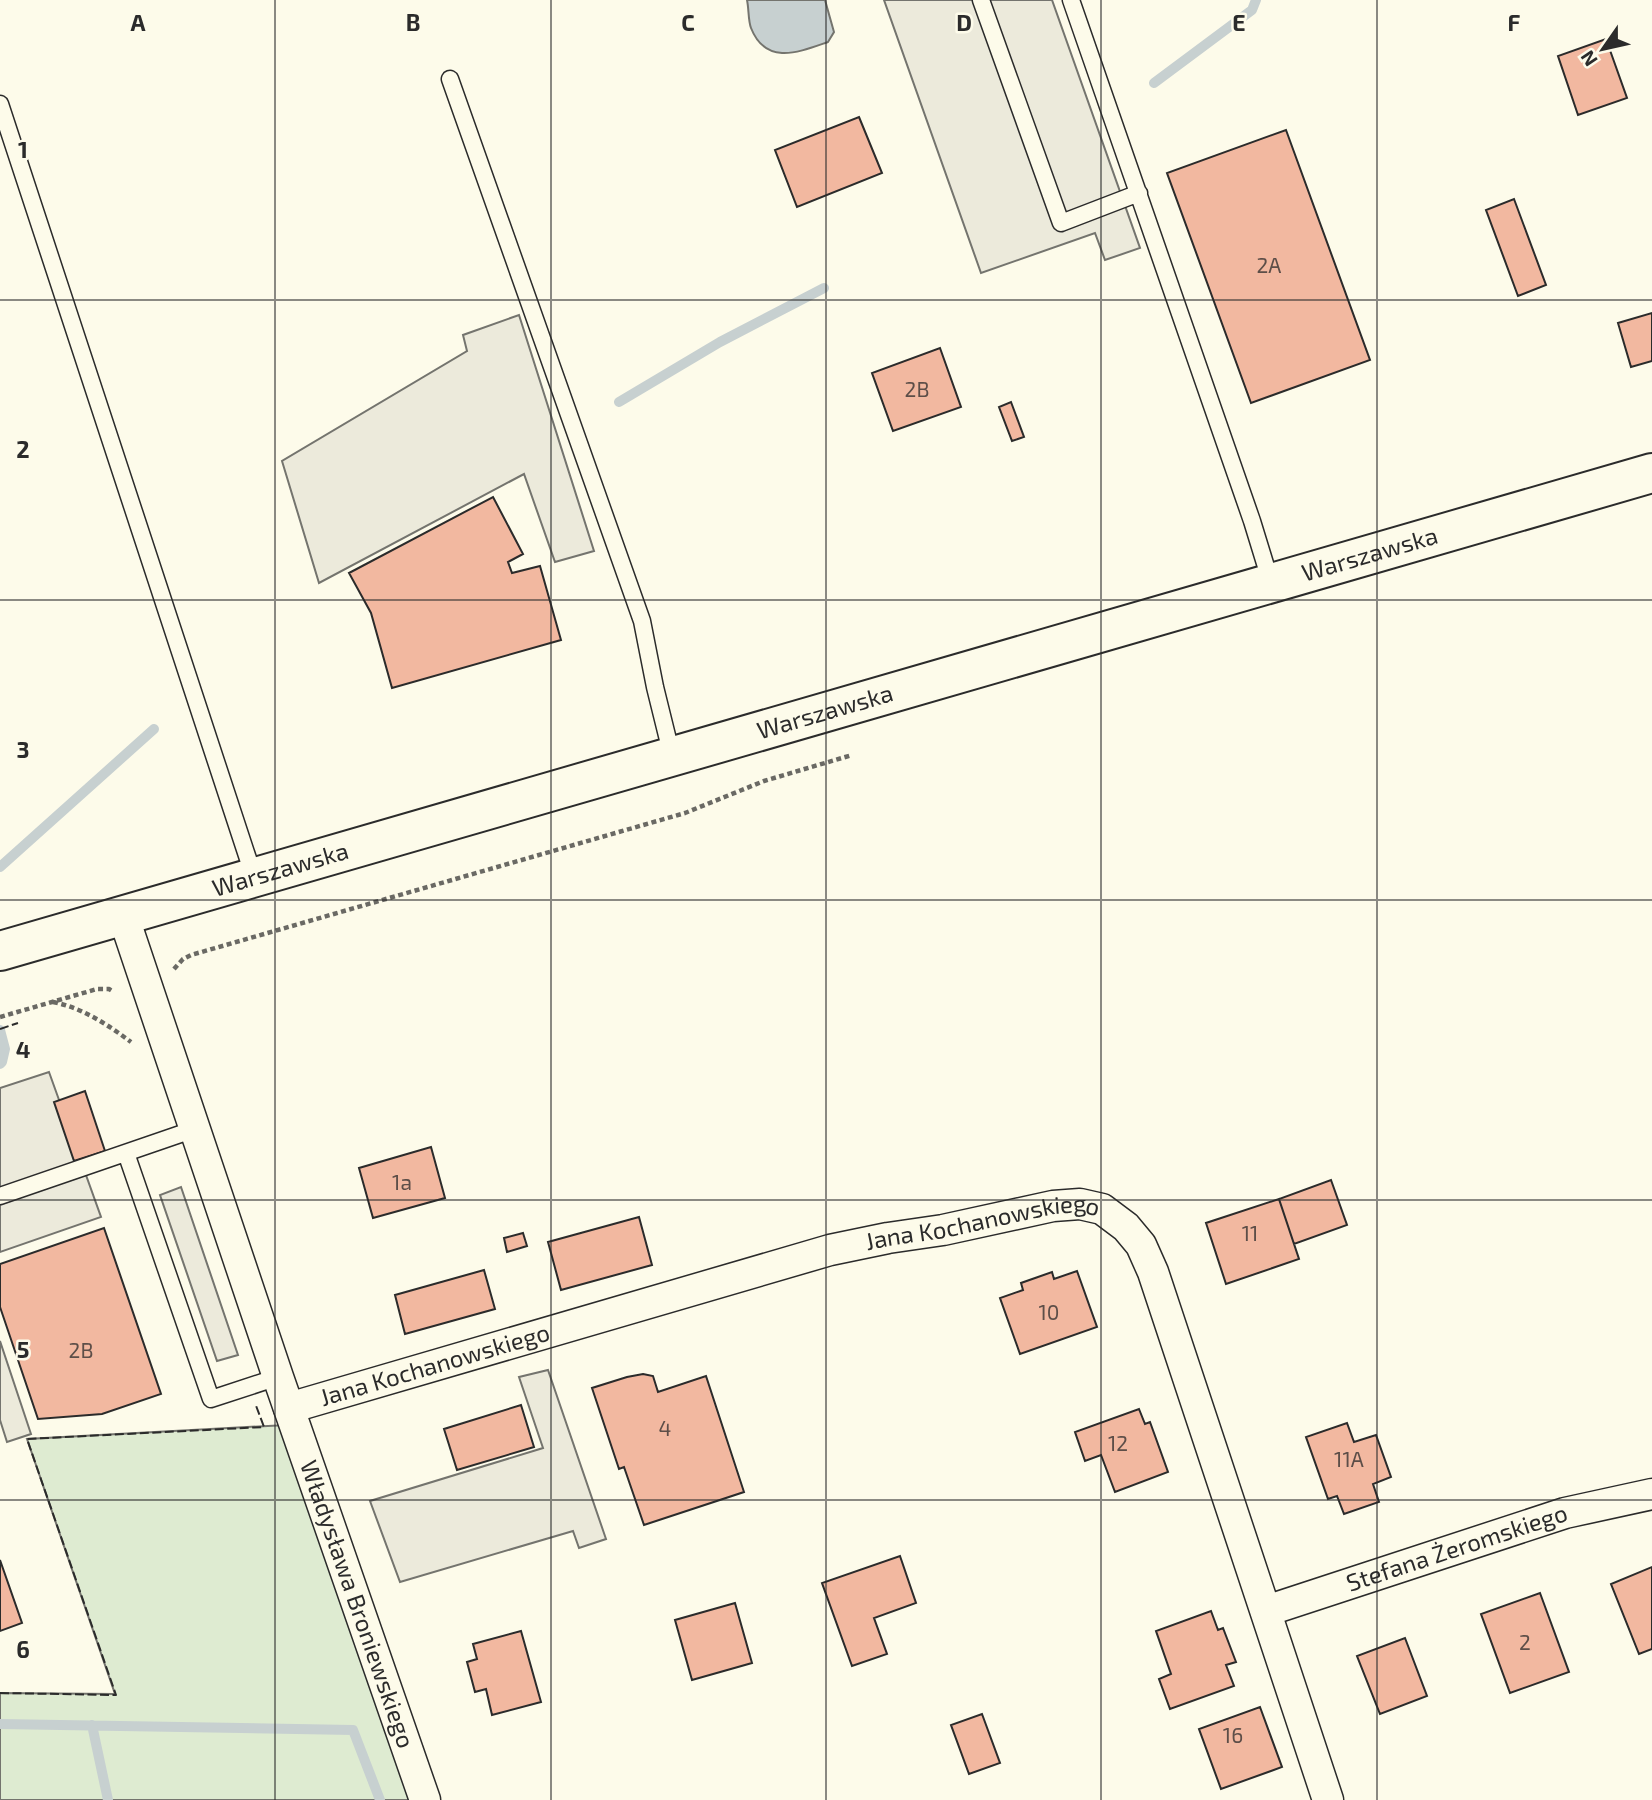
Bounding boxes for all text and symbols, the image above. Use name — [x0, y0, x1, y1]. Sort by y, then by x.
text: A — [130, 8, 146, 36]
text: B — [406, 8, 420, 36]
text: C — [681, 8, 695, 36]
text: D — [956, 8, 972, 36]
text: E — [1232, 8, 1246, 36]
text: F — [1508, 8, 1521, 36]
north arrow — [1568, 14, 1638, 84]
text: N — [1575, 47, 1602, 71]
text: 1 — [18, 135, 28, 163]
house number: 2A — [1257, 252, 1281, 277]
house number: 2B — [905, 376, 929, 401]
text: 2 — [16, 435, 30, 463]
street label: Warszawska — [1298, 520, 1441, 587]
street label: Warszawska — [753, 677, 896, 744]
text: 3 — [16, 735, 30, 763]
street label: Warszawska — [209, 835, 351, 902]
text: 4 — [16, 1035, 30, 1063]
house number: 1a — [392, 1169, 412, 1194]
street label: Jana Kochanowskiego — [863, 1188, 1103, 1255]
house number: 11 — [1242, 1220, 1258, 1245]
house number: 10 — [1038, 1299, 1060, 1324]
street label: Jana Kochanowskiego — [316, 1317, 553, 1411]
text: 5 — [17, 1335, 29, 1363]
house number: 2B — [69, 1337, 93, 1362]
house number: 4 — [659, 1415, 671, 1440]
house number: 12 — [1108, 1430, 1128, 1455]
house number: 11A — [1334, 1446, 1364, 1471]
street label: Władysława Broniewskiego — [295, 1456, 422, 1751]
street label: Stefana Żeromskiego — [1342, 1497, 1571, 1597]
house number: 2 — [1519, 1629, 1531, 1654]
text: 6 — [16, 1635, 30, 1663]
house number: 16 — [1223, 1722, 1243, 1747]

